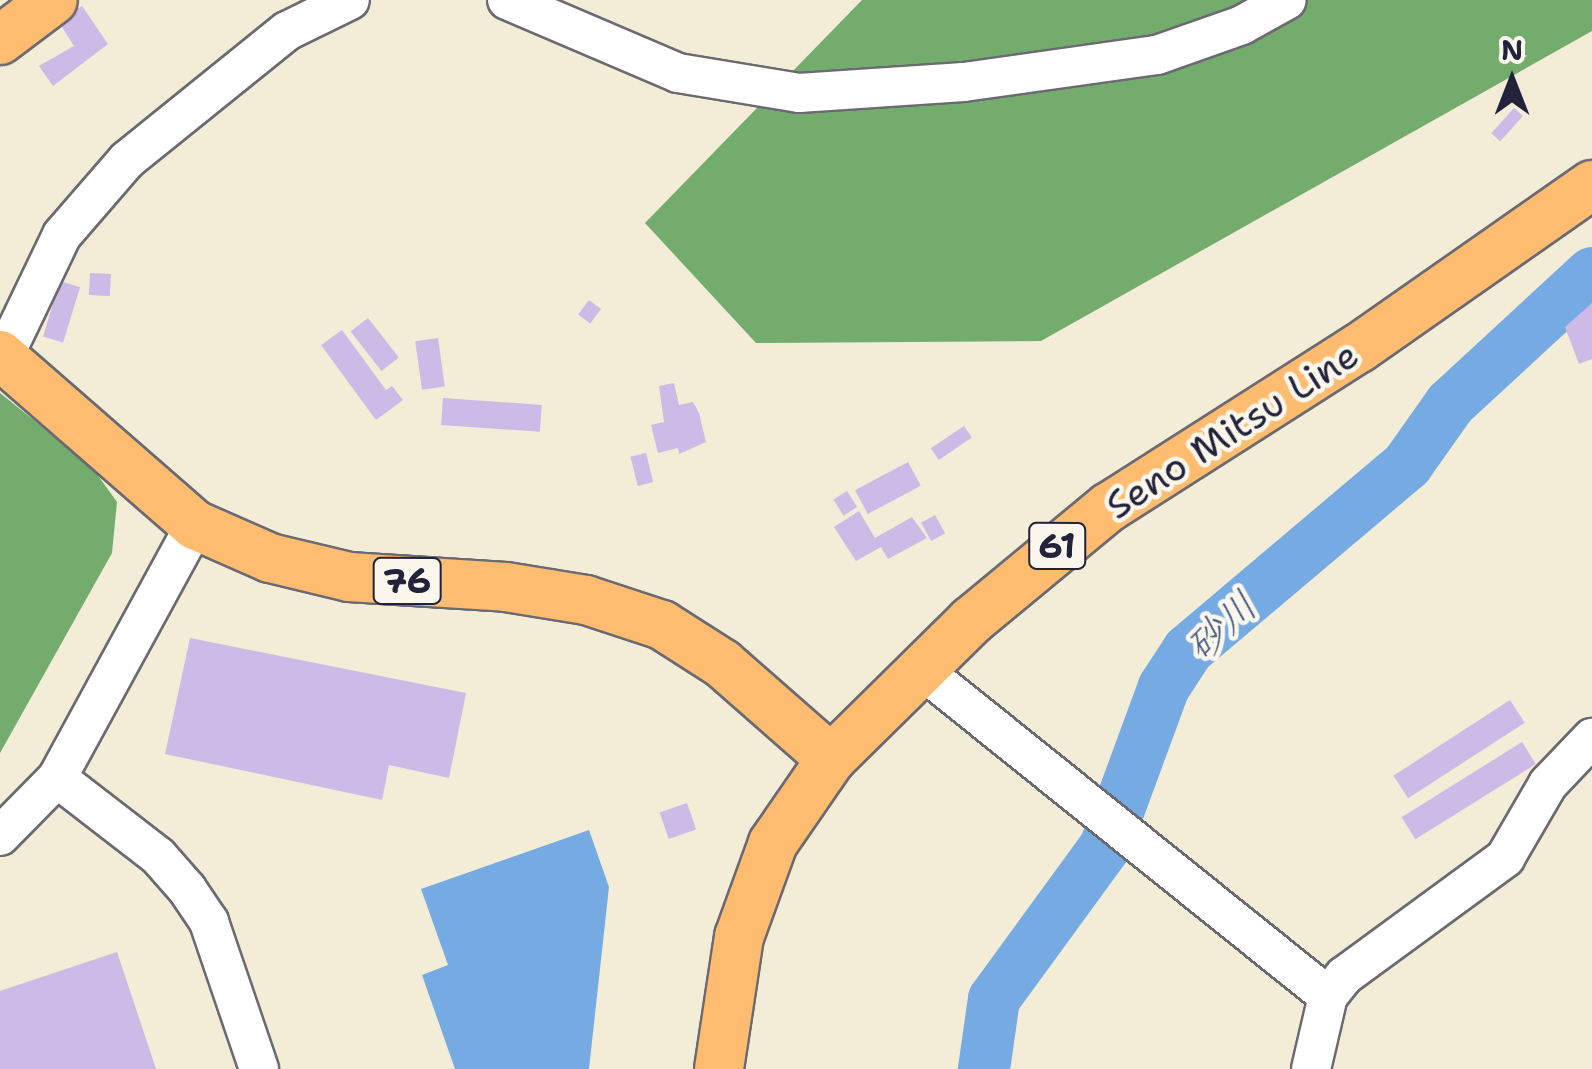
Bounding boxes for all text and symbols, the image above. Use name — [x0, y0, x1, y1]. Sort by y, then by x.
north arrow — [1462, 30, 1562, 130]
text: N — [1501, 31, 1523, 69]
street label: Seno Mitsu Line — [1097, 331, 1367, 529]
road number: 61 — [1027, 516, 1087, 576]
road number: 76 — [372, 551, 442, 611]
water label: 砂川 — [1175, 581, 1267, 671]

